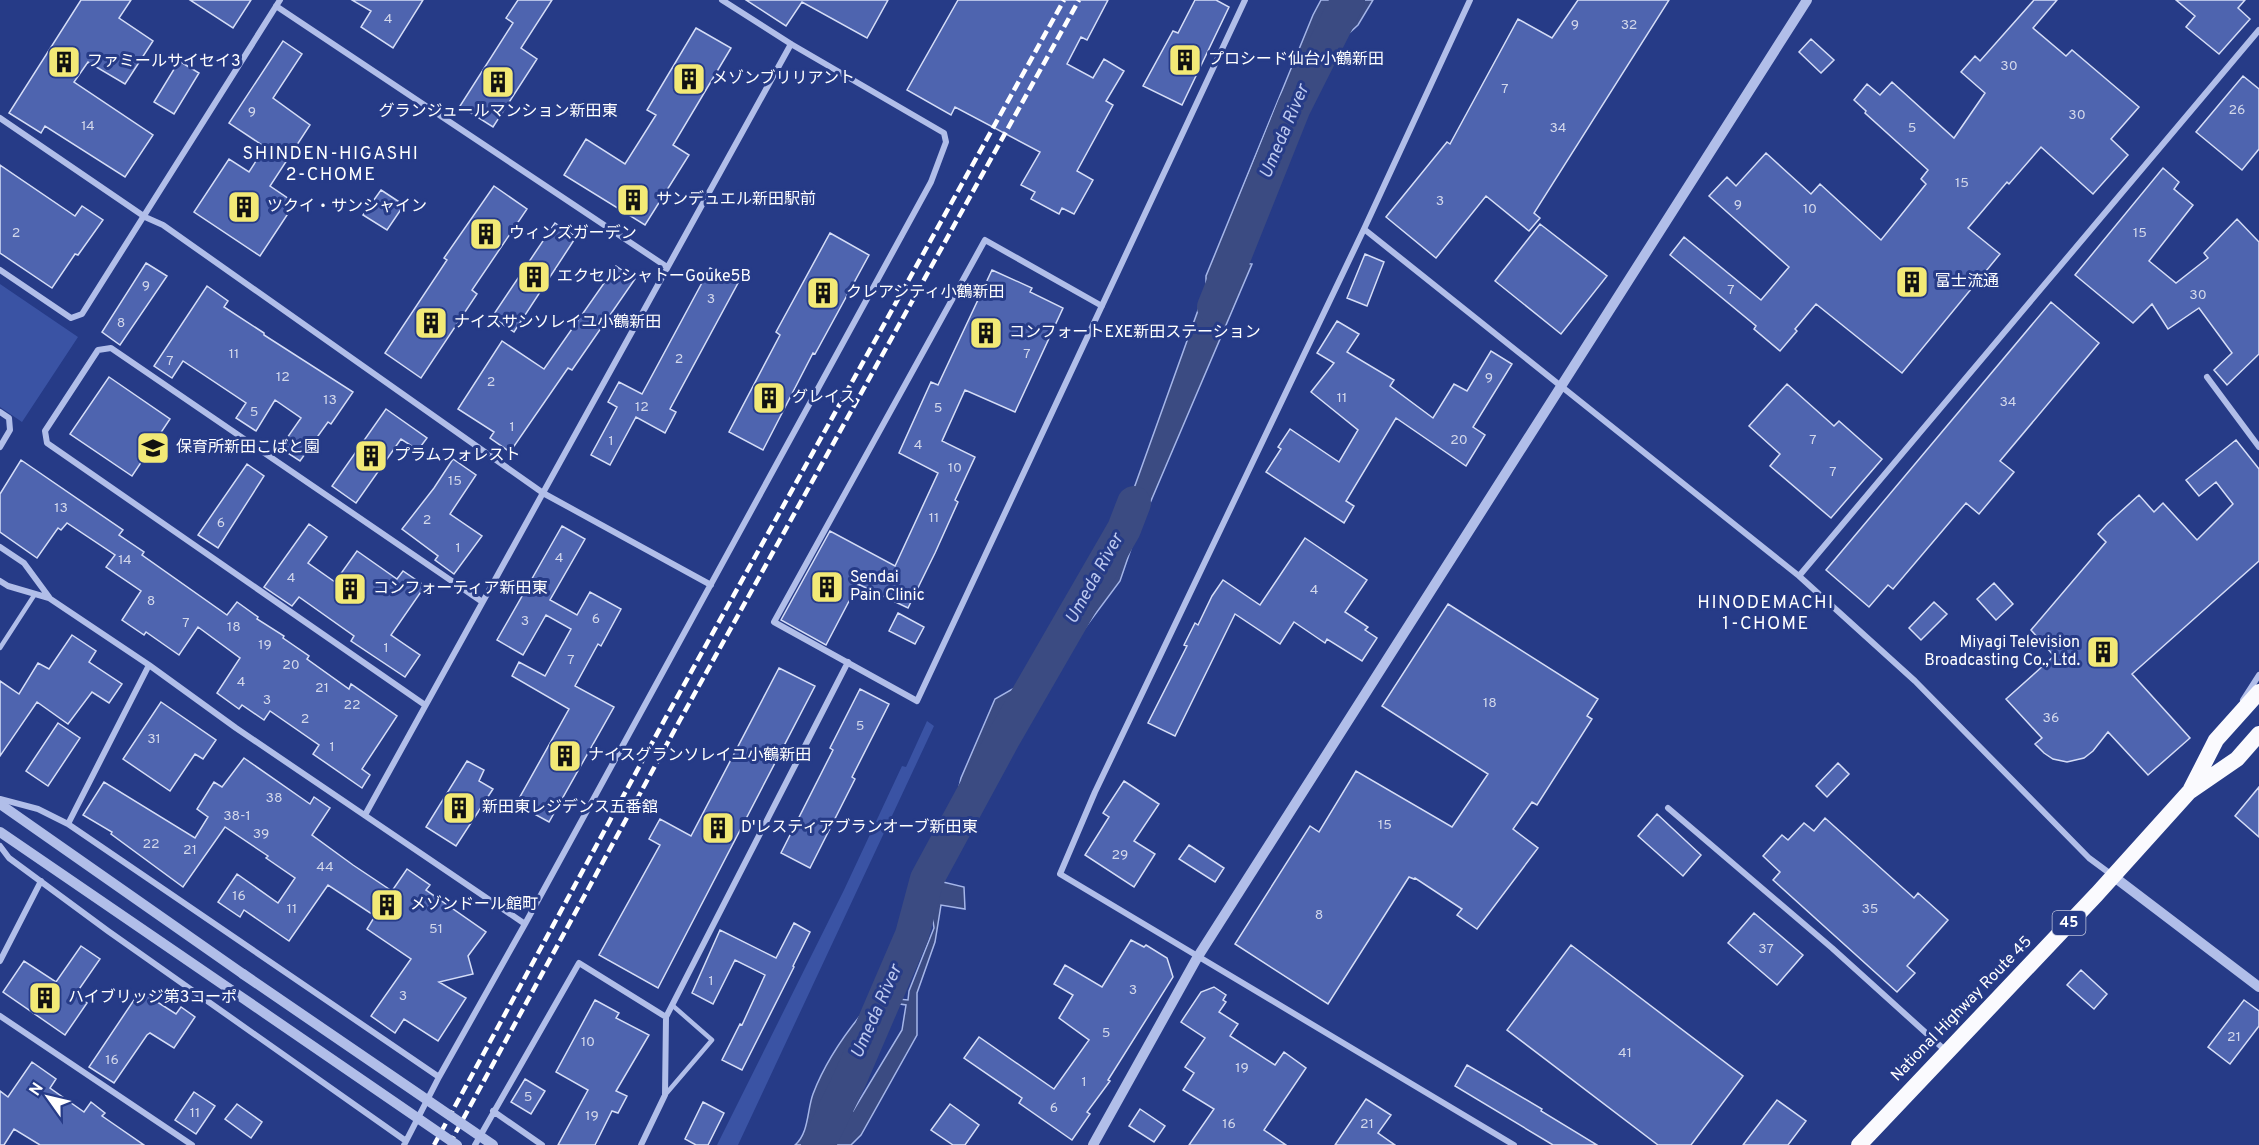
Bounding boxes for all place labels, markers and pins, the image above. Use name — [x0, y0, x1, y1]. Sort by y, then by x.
building icon: プロシード仙台小鶴新田 — [1167, 42, 1203, 78]
building icon: ファミールサイセイ3 — [46, 44, 82, 80]
place label: プロシード仙台小鶴新田 — [1208, 50, 1384, 70]
place label: ファミールサイセイ3 — [87, 52, 241, 72]
building icon: メゾンブリリアント — [671, 61, 707, 97]
building icon: グランジュールマンション新田東 — [480, 64, 516, 100]
place label: メゾンブリリアント — [712, 69, 855, 89]
place label: グランジュールマンション新田東 — [379, 102, 617, 122]
building icon: サンデュエル新田駅前 — [615, 182, 651, 218]
building icon: ツクイ・サンシャイン — [226, 189, 262, 225]
place label: サンデュエル新田駅前 — [656, 190, 816, 210]
place label: ツクイ・サンシャイン — [267, 197, 427, 217]
building icon: ウィンズガーデン — [468, 216, 504, 252]
place label: ウィンズガーデン — [509, 224, 637, 244]
building icon: エクセルシャトーGouke5B — [516, 259, 552, 295]
building icon: 富士流通 — [1894, 264, 1930, 300]
place label: エクセルシャトーGouke5B — [557, 267, 751, 287]
place label: 富士流通 — [1935, 272, 1999, 292]
building icon: クレアシティ小鶴新田 — [805, 275, 841, 311]
place label: クレアシティ小鶴新田 — [846, 283, 1004, 303]
building icon: ナイスサンソレイユ小鶴新田 — [413, 305, 449, 341]
place label: ナイスサンソレイユ小鶴新田 — [454, 313, 661, 333]
building icon: コンフォートEXE新田ステーション — [968, 315, 1004, 351]
place label: コンフォートEXE新田ステーション — [1009, 323, 1261, 343]
building icon: グレイス — [751, 380, 787, 416]
place label: グレイス — [792, 388, 856, 408]
school or university icon: 保育所新田こばと園 — [135, 430, 171, 466]
place label: 保育所新田こばと園 — [176, 438, 320, 458]
building icon: プラムフォレスト — [353, 438, 389, 474]
place label: プラムフォレスト — [394, 446, 521, 466]
place label: Sendai Pain Clinic — [850, 568, 925, 606]
building icon: Sendai Pain Clinic — [809, 569, 845, 605]
building icon: コンフォーティア新田東 — [332, 571, 368, 607]
place label: コンフォーティア新田東 — [373, 579, 548, 599]
place label: Miyagi Television Broadcasting Co., Ltd. — [1924, 633, 2080, 671]
building icon: Miyagi Television Broadcasting Co., Ltd. — [2085, 634, 2121, 670]
building icon: ナイスグランソレイユ小鶴新田 — [547, 738, 583, 774]
place label: ナイスグランソレイユ小鶴新田 — [588, 746, 811, 766]
building icon: 新田東レジデンス五番舘 — [441, 790, 477, 826]
place label: 新田東レジデンス五番舘 — [482, 798, 658, 818]
building icon: D'レスティアブランオーブ新田東 — [700, 810, 736, 846]
place label: D'レスティアブランオーブ新田東 — [741, 818, 977, 838]
building icon: メゾンドール館町 — [369, 887, 405, 923]
place label: メゾンドール館町 — [410, 895, 538, 915]
building icon: ハイブリッジ第3コーポ — [27, 980, 63, 1016]
place label: ハイブリッジ第3コーポ — [68, 988, 237, 1008]

